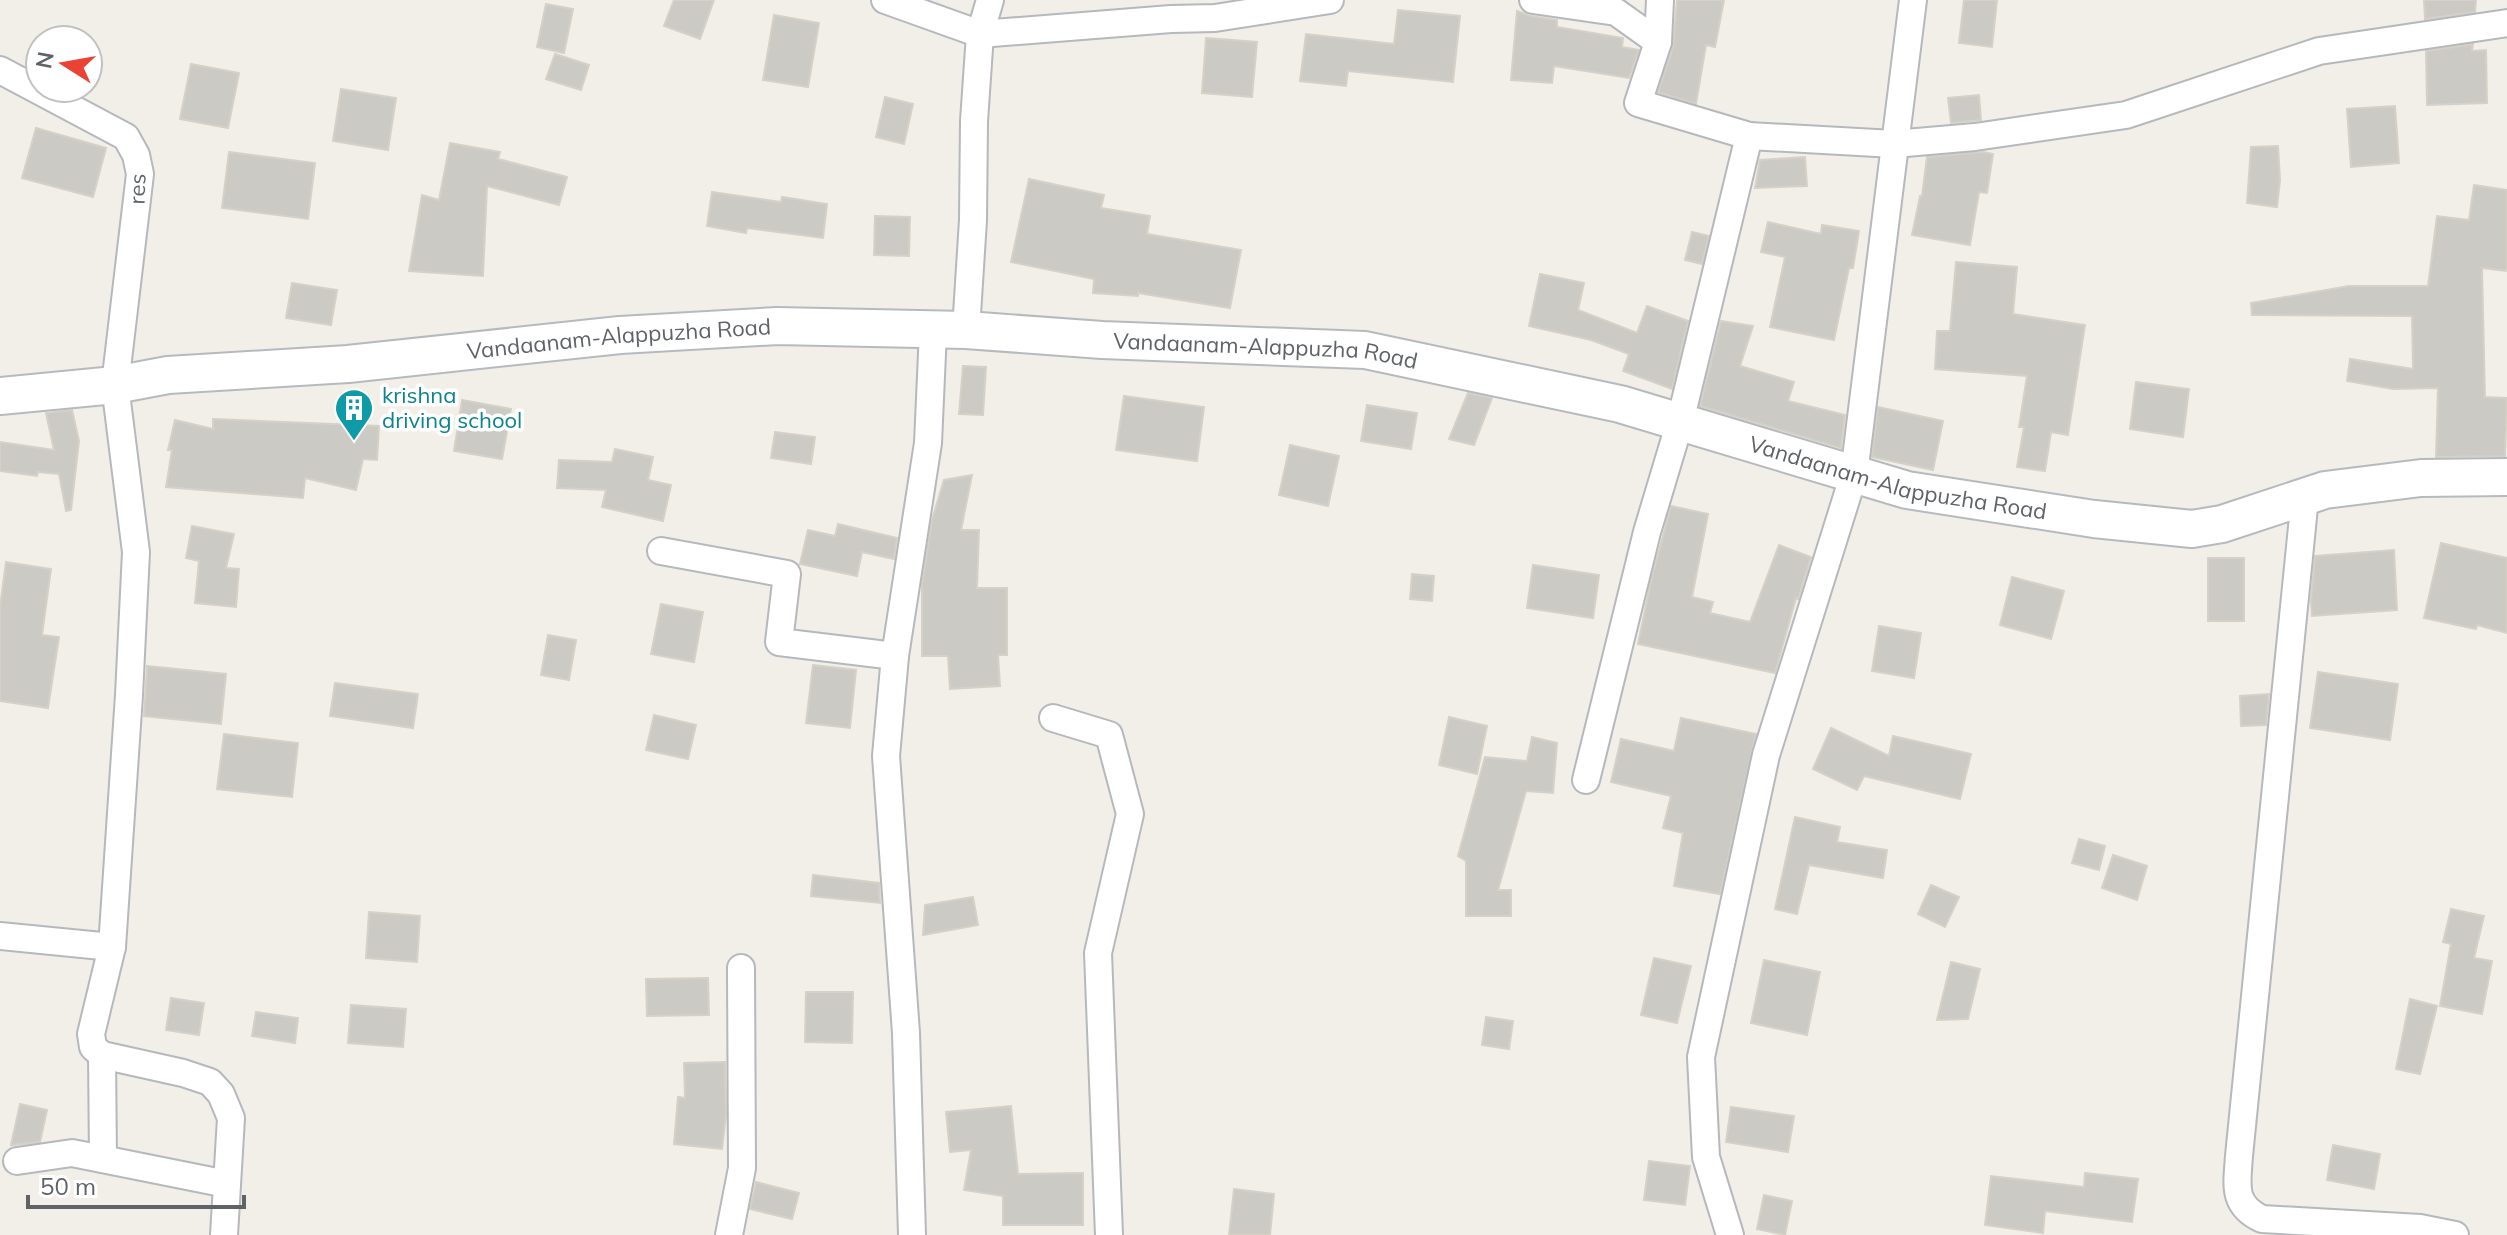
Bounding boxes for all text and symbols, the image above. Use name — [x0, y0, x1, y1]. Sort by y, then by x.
north arrow — [24, 24, 104, 104]
text: N — [29, 49, 60, 71]
street label: res — [122, 173, 152, 205]
street label: Vandaanam-Alappuzha Road — [465, 312, 772, 365]
street label: Vandaanam-Alappuzha Road — [1113, 326, 1420, 375]
place label: krishna driving school — [382, 381, 522, 434]
building icon: krishna driving school — [333, 387, 375, 442]
street label: Vandaanam-Alappuzha Road — [1746, 429, 2049, 525]
scale bar — [28, 1159, 244, 1209]
text: 50 m — [40, 1171, 96, 1201]

